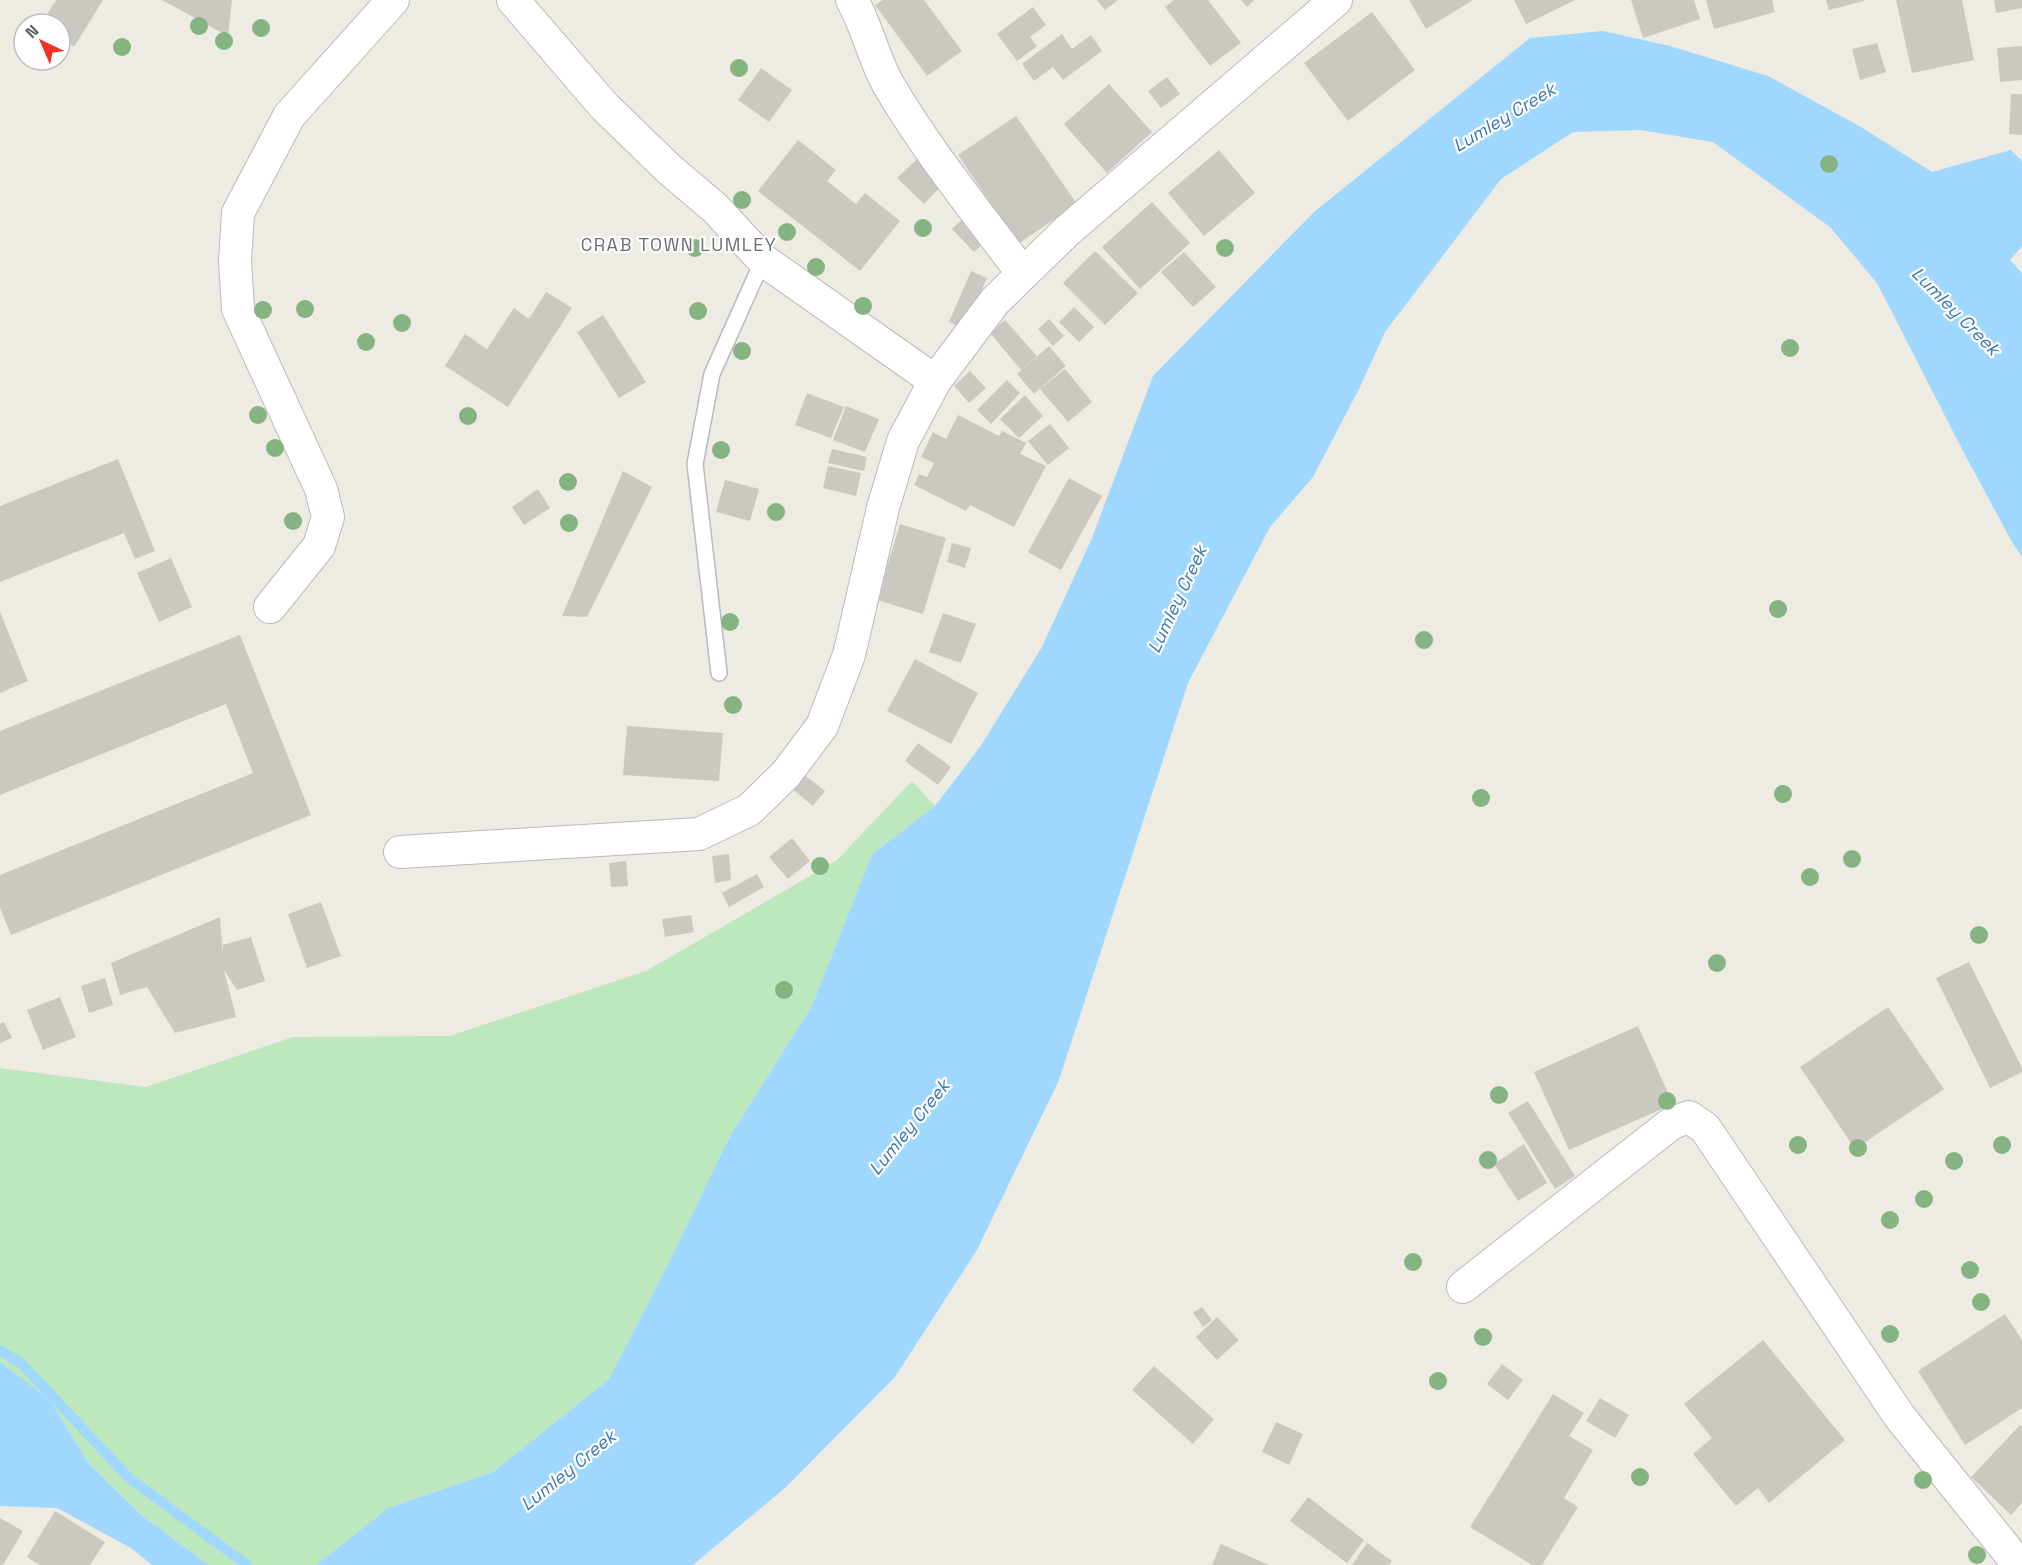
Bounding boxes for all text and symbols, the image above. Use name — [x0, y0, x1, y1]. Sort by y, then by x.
north arrow — [12, 12, 72, 72]
text: N — [21, 20, 43, 43]
water label: Lumley Creek — [1448, 76, 1562, 157]
district label: CRAB TOWN LUMLEY — [581, 233, 777, 256]
water label: Lumley Creek — [1907, 262, 2007, 362]
water label: Lumley Creek — [1142, 539, 1213, 656]
water label: Lumley Creek — [864, 1073, 956, 1179]
water label: Lumley Creek — [516, 1423, 622, 1515]

